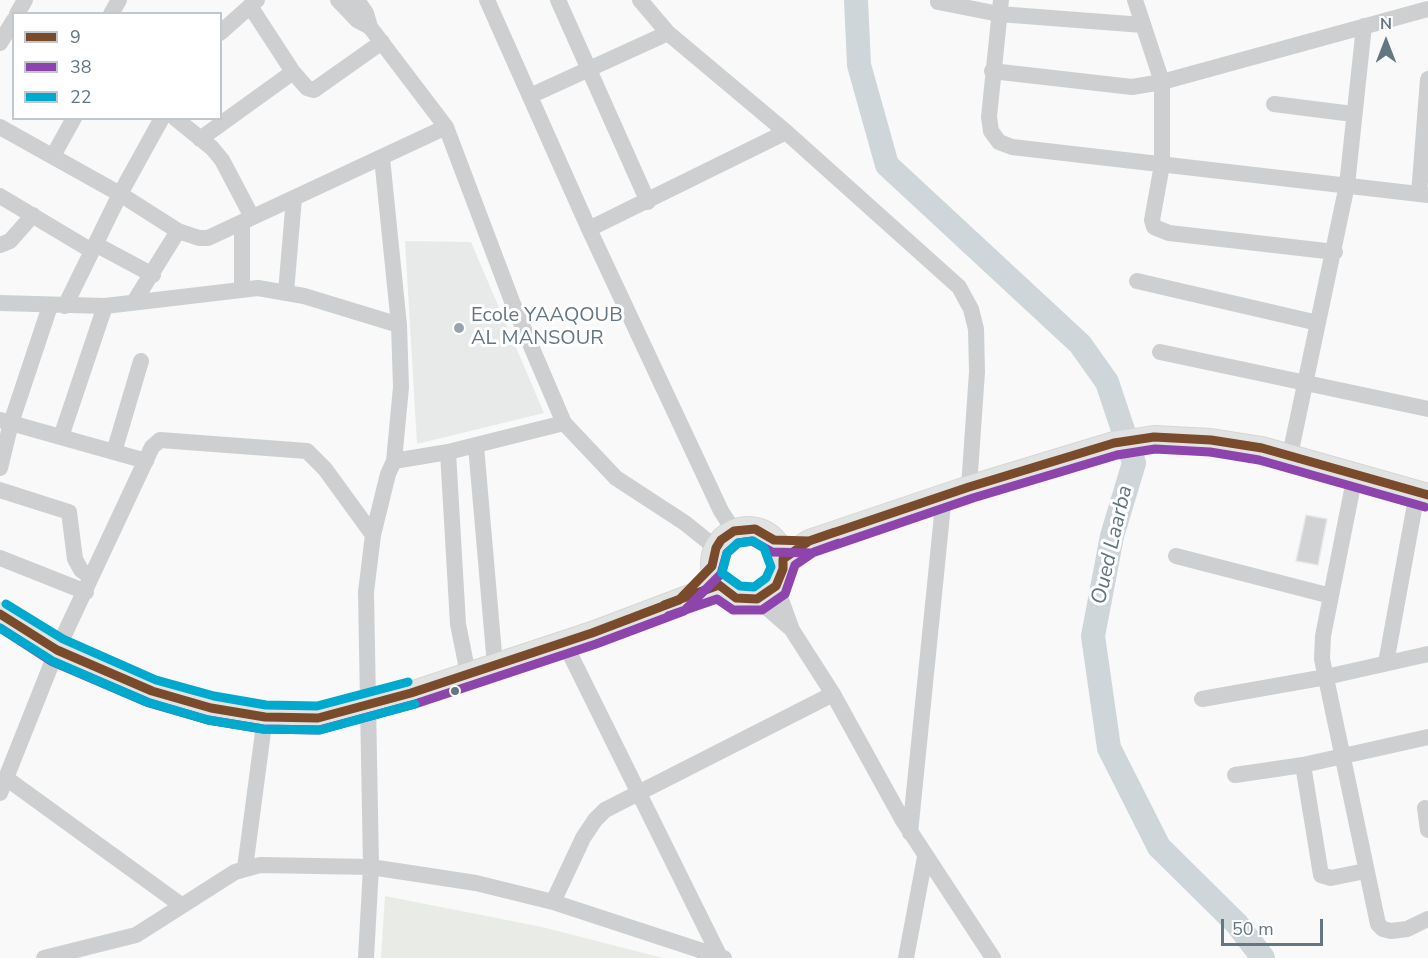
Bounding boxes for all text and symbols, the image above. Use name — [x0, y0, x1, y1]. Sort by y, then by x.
legend — [12, 12, 222, 120]
north arrow — [1356, 12, 1416, 72]
text: N — [1380, 13, 1392, 35]
text: 9 — [70, 25, 81, 49]
text: 38 — [70, 55, 92, 79]
text: 22 — [70, 85, 92, 109]
place label: Ecole YAAQOUB AL MANSOUR — [471, 304, 623, 351]
marker: Ecole YAAQOUB AL MANSOUR — [452, 321, 466, 335]
water label: Oued Laarba — [1087, 483, 1139, 607]
unlabelled marker — [449, 685, 461, 697]
scale bar — [1224, 907, 1326, 945]
text: 50 m — [1232, 917, 1274, 941]

